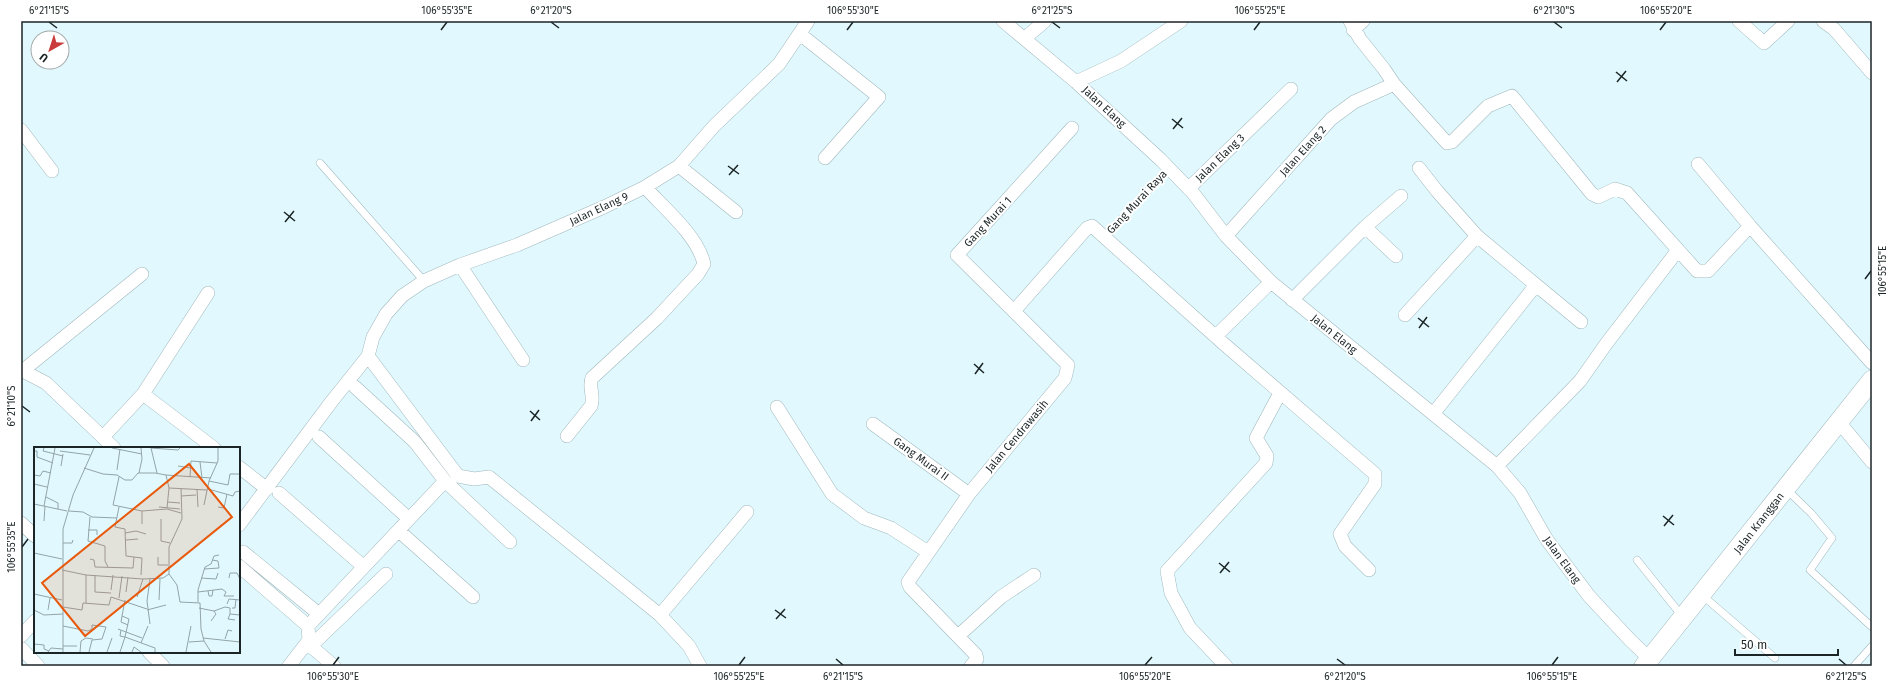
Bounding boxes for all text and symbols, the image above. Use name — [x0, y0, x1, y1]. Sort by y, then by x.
text: 6°21'15"S — [29, 5, 70, 17]
text: 106°55'35"E — [421, 5, 473, 17]
text: 6°21'20"S — [530, 5, 572, 17]
text: 106°55'30"E — [827, 5, 879, 17]
text: 6°21'25"S — [1032, 5, 1073, 17]
text: 106°55'25"E — [1234, 5, 1286, 17]
text: 6°21'30"S — [1533, 5, 1575, 17]
text: 106°55'20"E — [1640, 5, 1692, 17]
north arrow — [30, 30, 70, 70]
text: U — [37, 50, 51, 65]
street label: Jalan Elang — [1080, 84, 1129, 131]
street label: Jalan Elang 2 — [1277, 123, 1329, 179]
street label: Jalan Elang 3 — [1193, 131, 1247, 185]
street label: Gang Murai Raya — [1104, 167, 1170, 237]
street label: Jalan Elang 9 — [567, 190, 631, 228]
street label: Gang Murai 1 — [962, 194, 1014, 250]
text: 106°55'15"E — [1877, 246, 1889, 296]
street label: Jalan Elang — [1309, 312, 1360, 356]
text: 6°21'10"S — [6, 385, 18, 426]
street label: Jalan Cendrawasih — [983, 397, 1051, 475]
street label: Gang Murai II — [891, 435, 951, 483]
inset map — [34, 447, 240, 653]
street label: Jalan Kranggan — [1731, 490, 1787, 556]
text: 106°55'35"E — [6, 521, 18, 573]
street label: Jalan Elang — [1541, 534, 1584, 586]
scale bar — [1735, 631, 1838, 657]
text: 50 m — [1741, 638, 1767, 652]
text: 106°55'30"E — [307, 671, 359, 683]
text: 106°55'25"E — [713, 671, 765, 683]
text: 6°21'15"S — [823, 671, 864, 683]
text: 106°55'20"E — [1119, 671, 1171, 683]
text: 6°21'20"S — [1324, 671, 1366, 683]
text: 106°55'15"E — [1527, 671, 1577, 683]
text: 6°21'25"S — [1826, 671, 1867, 683]

